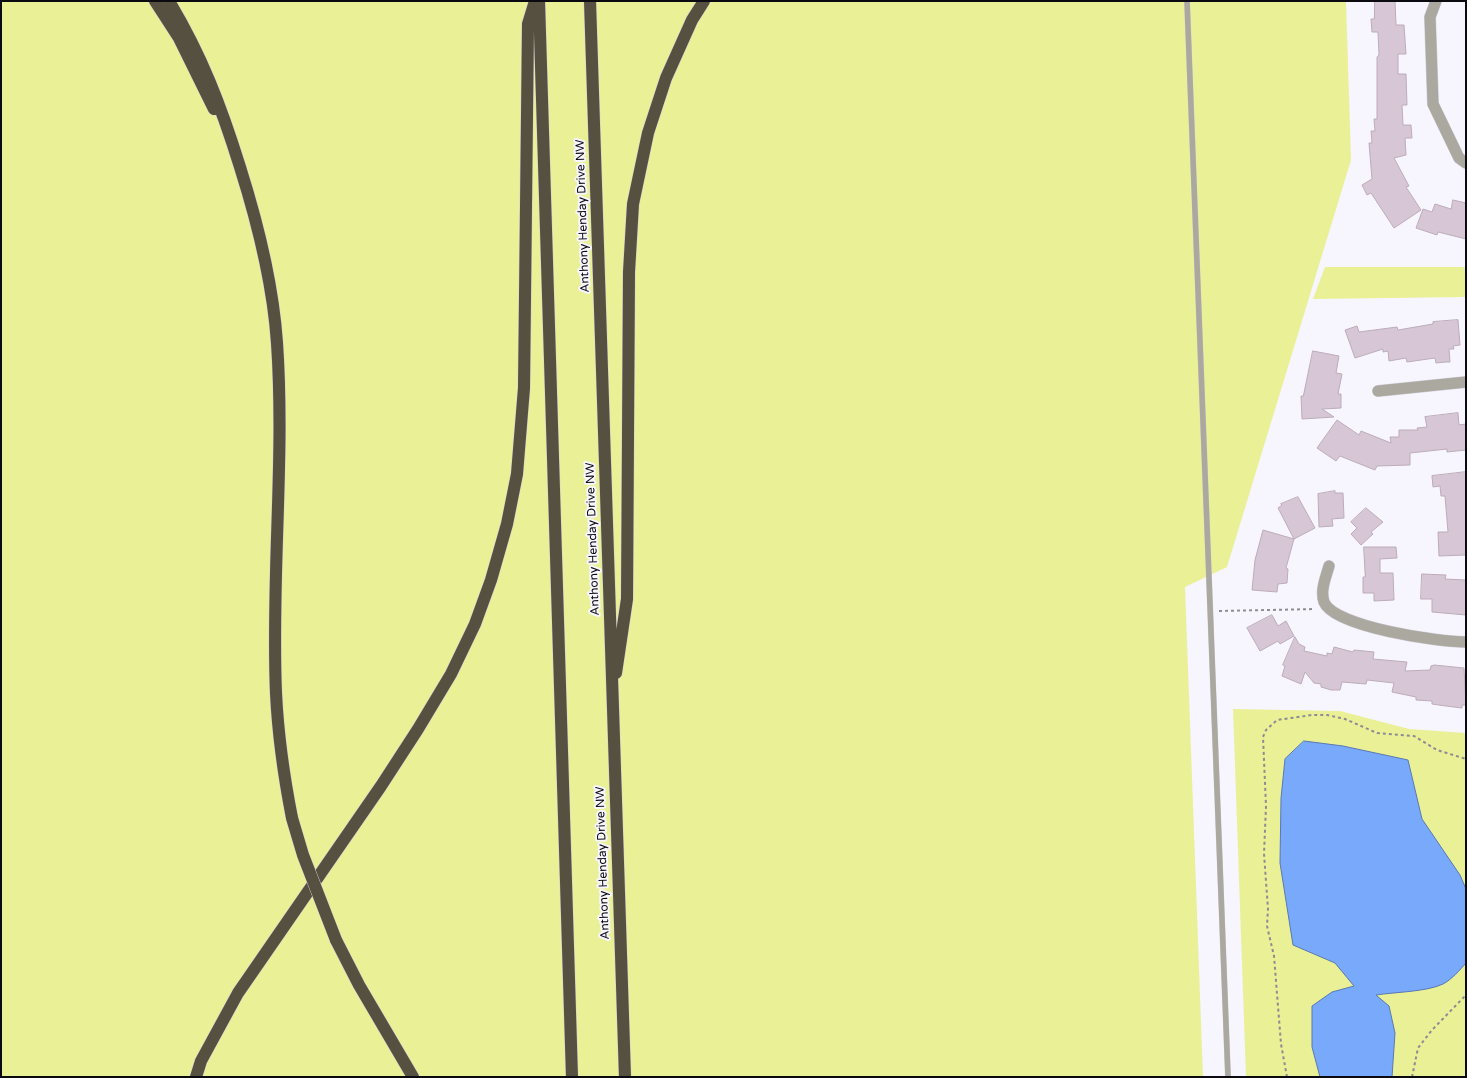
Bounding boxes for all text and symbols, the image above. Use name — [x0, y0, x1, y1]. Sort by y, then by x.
street label: Anthony Henday Drive NW — [573, 139, 593, 293]
street label: Anthony Henday Drive NW — [583, 462, 603, 616]
street label: Anthony Henday Drive NW — [593, 786, 613, 940]

